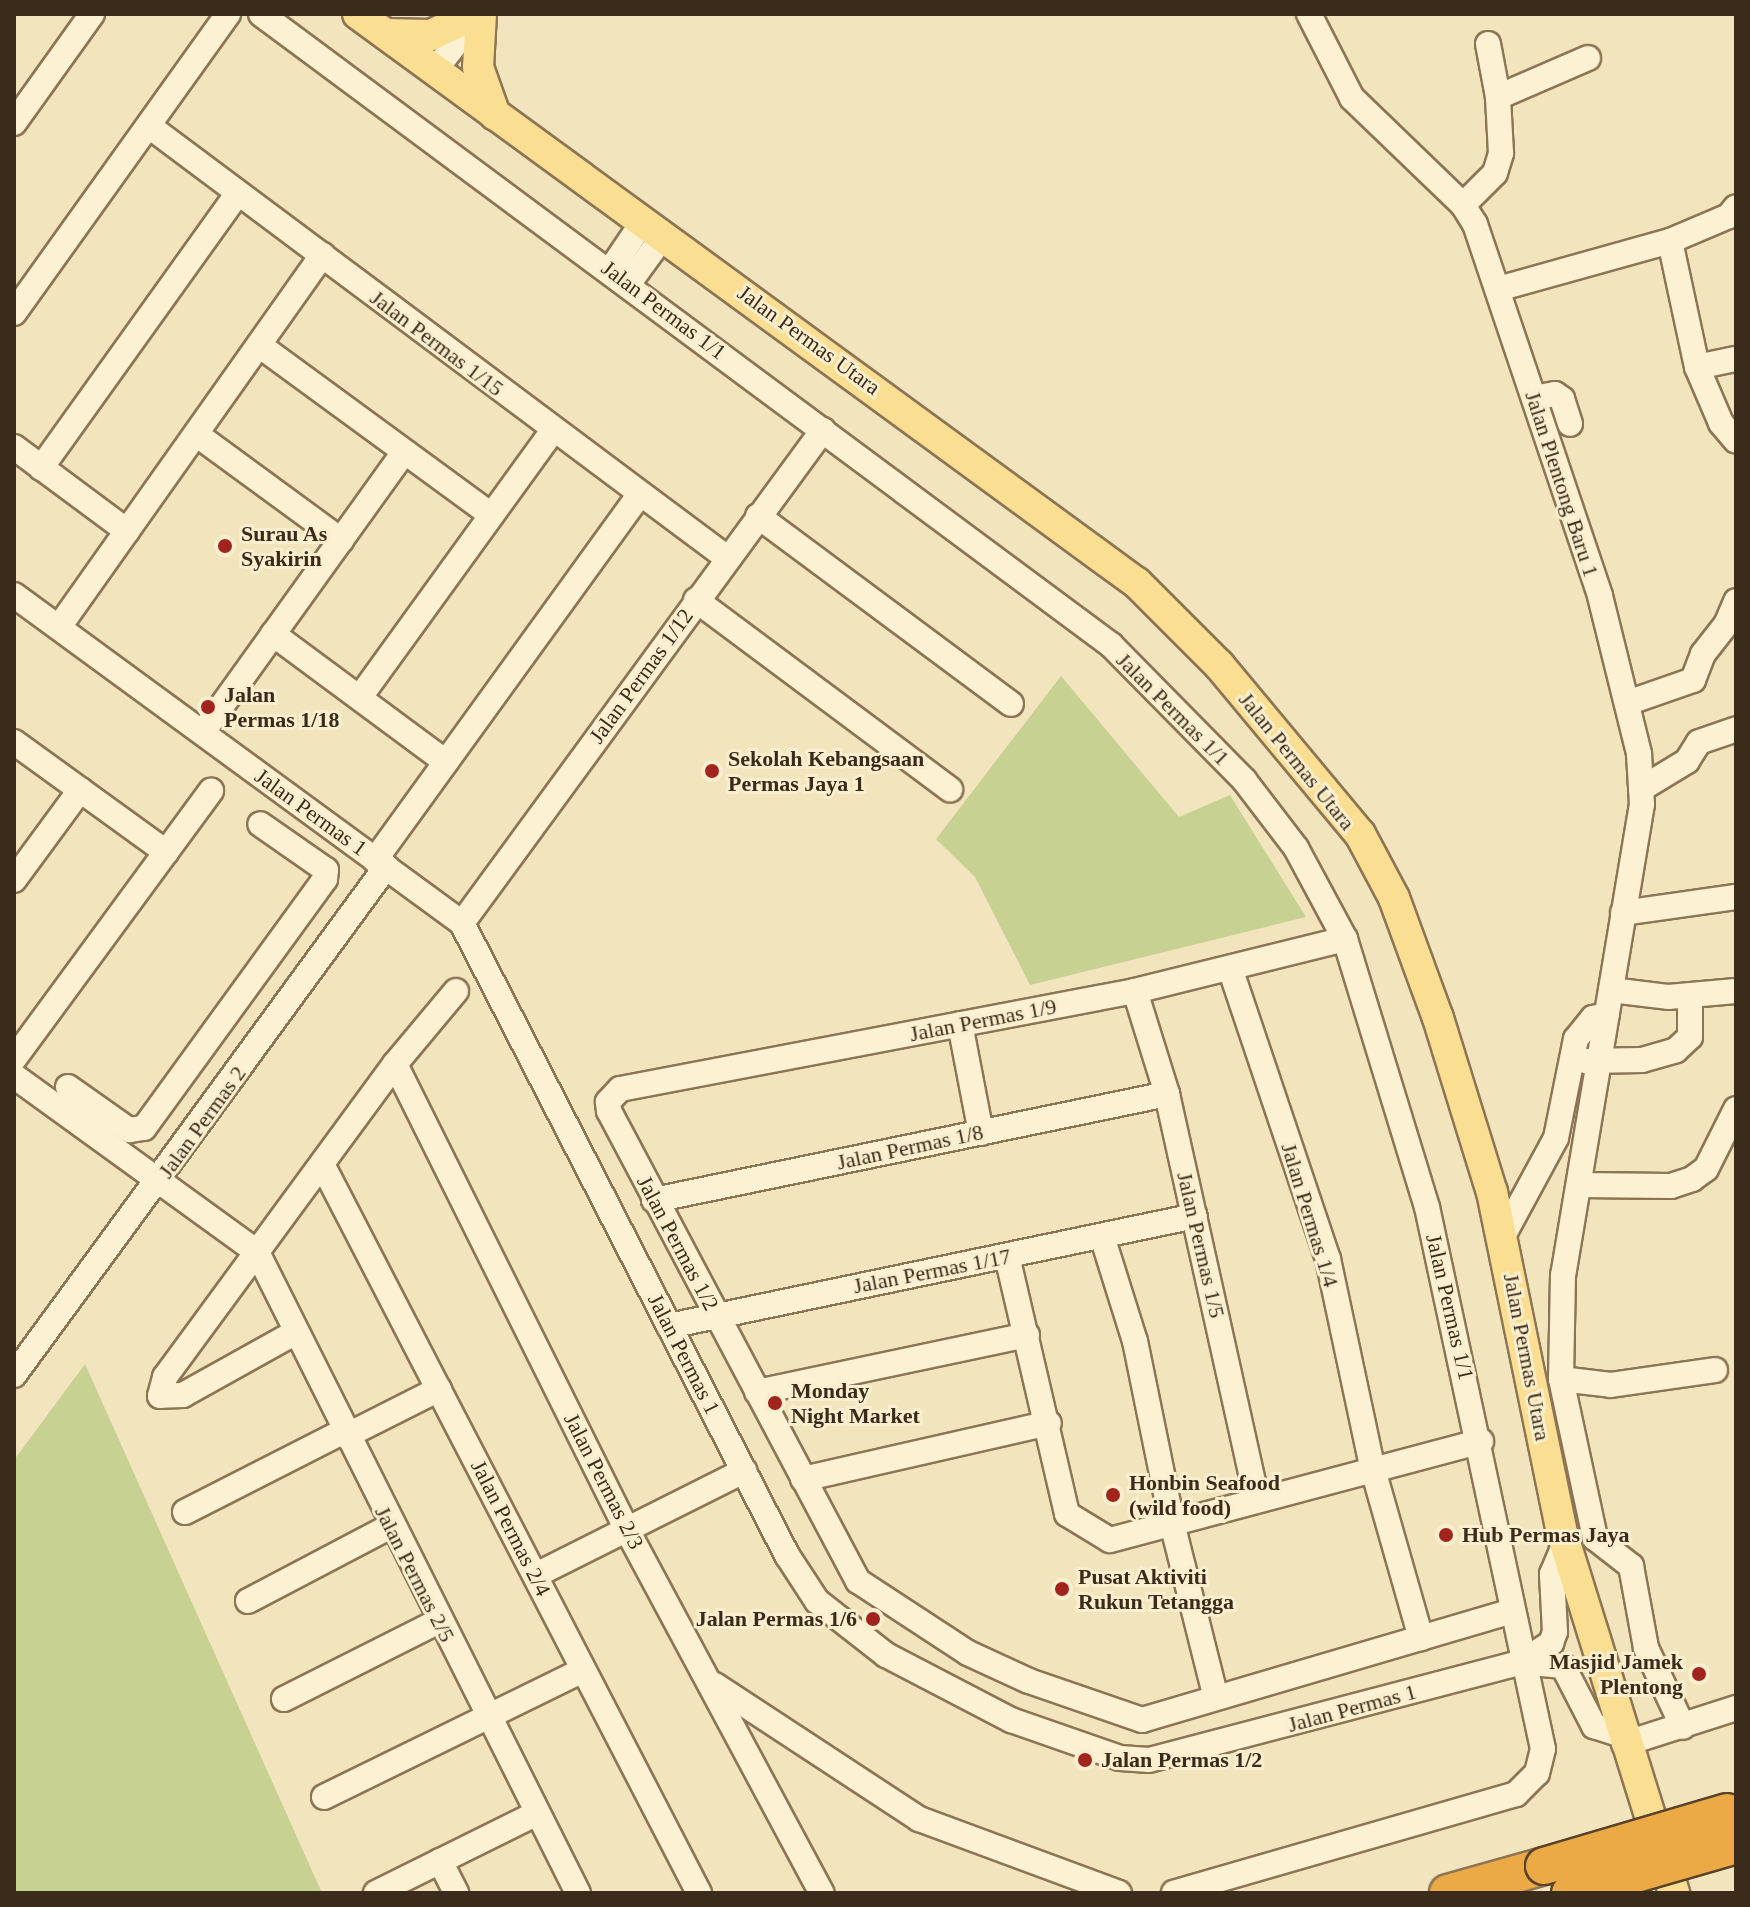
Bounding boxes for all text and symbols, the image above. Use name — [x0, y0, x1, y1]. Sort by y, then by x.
street label: Jalan Permas 1/1 — [586, 246, 742, 374]
street label: Jalan Permas Utara — [721, 271, 897, 409]
street label: Jalan Permas 1/15 — [354, 276, 520, 410]
street label: Jalan Plentong Baru 1 — [1515, 373, 1609, 595]
place label: Surau As Syakirin — [241, 520, 335, 572]
marker: Surau As Syakirin — [216, 537, 234, 555]
street label: Jalan Permas 1/12 — [575, 592, 707, 760]
street label: Jalan Permas 1/1 — [1101, 637, 1245, 781]
street label: Jalan Permas Utara — [1224, 675, 1370, 847]
place label: Jalan Permas 1/18 — [224, 681, 358, 732]
marker: Jalan Permas 1/18 — [199, 698, 217, 716]
place label: Sekolah Kebangsaan Permas Jaya 1 — [728, 745, 952, 796]
street label: Jalan Permas 1 — [240, 756, 382, 868]
marker: Sekolah Kebangsaan Permas Jaya 1 — [703, 762, 721, 780]
street label: Jalan Permas 1/9 — [894, 990, 1072, 1050]
street label: Jalan Permas 2 — [146, 1051, 258, 1193]
street label: Jalan Permas 1/8 — [821, 1116, 999, 1178]
street label: Jalan Permas 1/4 — [1272, 1127, 1348, 1303]
street label: Jalan Permas 1/5 — [1168, 1156, 1234, 1334]
street label: Jalan Permas 1/2 — [625, 1159, 731, 1327]
street label: Jalan Permas 1/1 — [1417, 1218, 1483, 1396]
street label: Jalan Permas 1/17 — [837, 1240, 1027, 1302]
street label: Jalan Permas Utara — [1495, 1257, 1559, 1457]
street label: Jalan Permas 1 — [637, 1279, 731, 1429]
place label: Monday Night Market — [791, 1377, 931, 1428]
marker: Monday Night Market — [766, 1394, 784, 1412]
street label: Jalan Permas 2/3 — [552, 1397, 656, 1565]
street label: Jalan Permas 2/4 — [459, 1444, 563, 1612]
place label: Honbin Seafood (wild food) — [1129, 1469, 1302, 1520]
marker: Honbin Seafood (wild food) — [1104, 1486, 1122, 1504]
street label: Jalan Permas 2/5 — [363, 1490, 467, 1658]
place label: Hub Permas Jaya — [1462, 1522, 1649, 1548]
marker: Hub Permas Jaya — [1437, 1526, 1455, 1544]
place label: Pusat Aktiviti Rukun Tetangga — [1078, 1563, 1251, 1614]
marker: Pusat Aktiviti Rukun Tetangga — [1053, 1580, 1071, 1598]
place label: Jalan Permas 1/6 — [672, 1606, 857, 1632]
marker: Jalan Permas 1/6 — [864, 1610, 882, 1628]
place label: Masjid Jamek Plentong — [1535, 1648, 1683, 1700]
marker: Masjid Jamek Plentong — [1690, 1665, 1708, 1683]
street label: Jalan Permas 1 — [1274, 1675, 1430, 1741]
place label: Jalan Permas 1/2 — [1101, 1747, 1286, 1773]
marker: Jalan Permas 1/2 — [1076, 1751, 1094, 1769]

